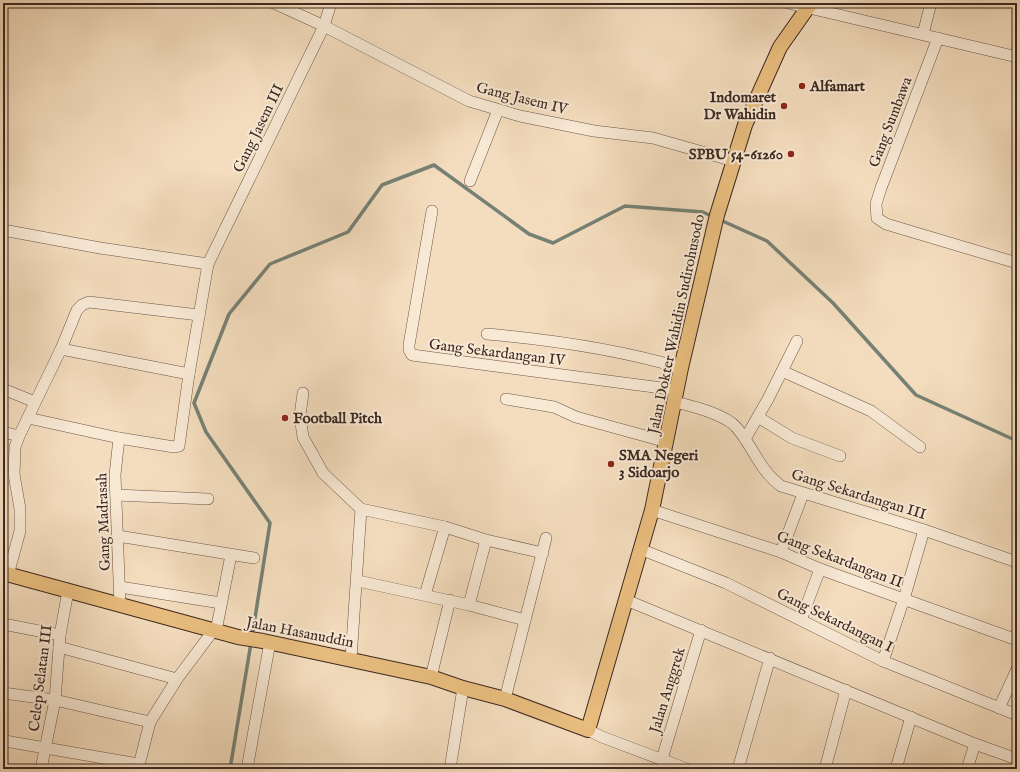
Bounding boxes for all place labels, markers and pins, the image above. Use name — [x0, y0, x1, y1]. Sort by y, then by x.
place label: Alfamart — [809, 77, 866, 96]
marker: Alfamart — [797, 81, 807, 91]
place label: Indomaret Dr Wahidin — [703, 88, 777, 124]
marker: Indomaret Dr Wahidin — [779, 101, 789, 111]
place label: SPBU 54-61260 — [689, 145, 783, 164]
marker: SPBU 54-61260 — [786, 149, 796, 159]
place label: Football Pitch — [293, 409, 383, 428]
marker: Football Pitch — [280, 413, 290, 423]
place label: SMA Negeri 3 Sidoarjo — [619, 446, 698, 482]
marker: SMA Negeri 3 Sidoarjo — [606, 459, 616, 469]

